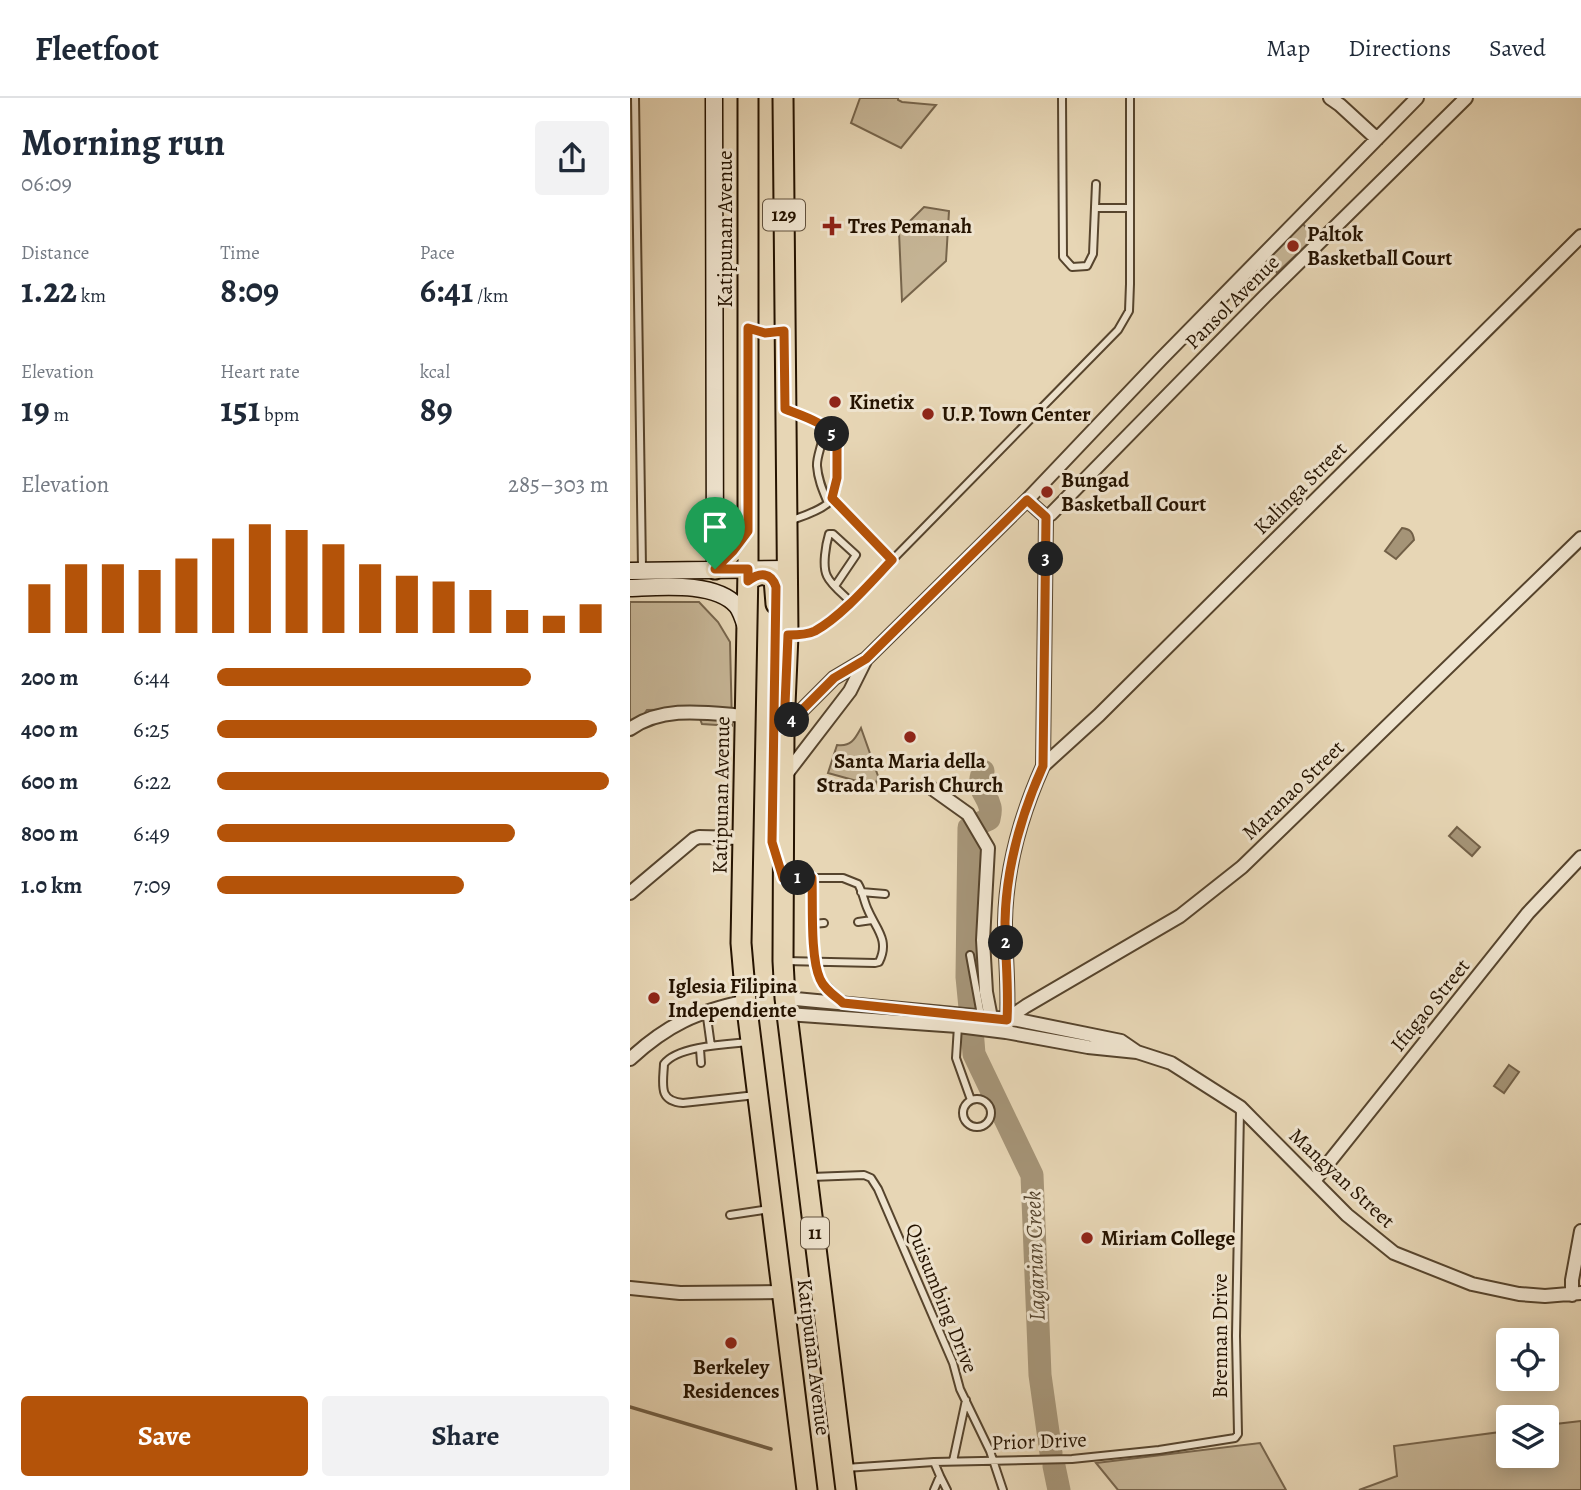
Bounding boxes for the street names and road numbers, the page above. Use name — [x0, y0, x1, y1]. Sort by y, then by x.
street label: Katipunan Avenue — [711, 150, 739, 308]
road number: 129 — [763, 200, 805, 230]
street label: Pansol Avenue — [1179, 249, 1285, 355]
street label: Kalinga Street — [1247, 435, 1353, 541]
street label: Katipunan Avenue — [706, 716, 736, 874]
street label: Maranao Street — [1236, 734, 1350, 846]
street label: Ifugao Street — [1384, 953, 1476, 1057]
street label: Mangyan Street — [1283, 1122, 1401, 1234]
road number: 11 — [801, 1218, 829, 1248]
street label: Quisumbing Drive — [899, 1219, 985, 1377]
street label: Brennan Drive — [1206, 1273, 1234, 1399]
street label: Katipunan Avenue — [791, 1277, 837, 1437]
street label: Prior Drive — [991, 1425, 1087, 1457]

